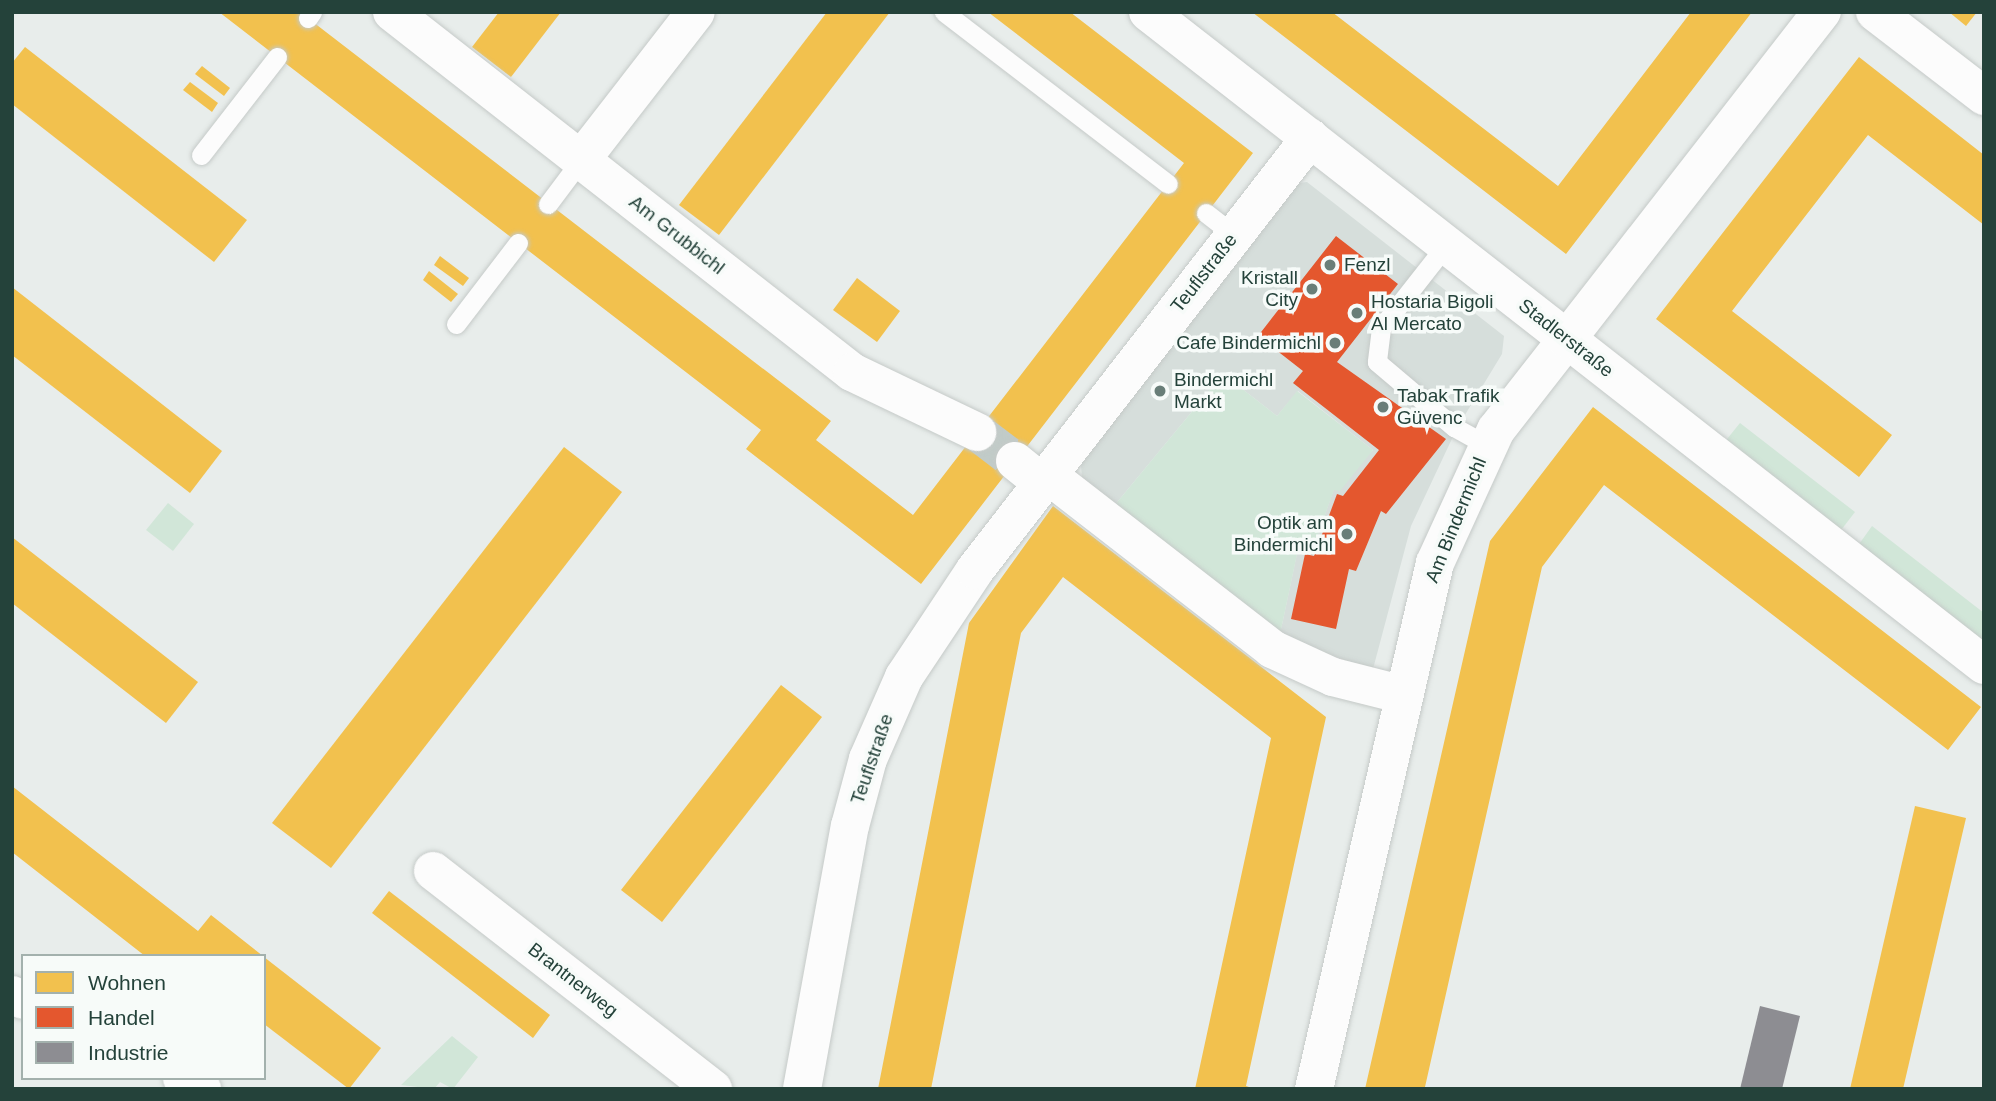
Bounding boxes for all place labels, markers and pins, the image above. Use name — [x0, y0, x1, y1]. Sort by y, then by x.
place label: Fenzl — [1344, 254, 1390, 276]
marker: Fenzl — [1322, 257, 1338, 273]
place label: Kristall City — [1241, 267, 1298, 311]
marker: Kristall City — [1304, 281, 1320, 297]
place label: Hostaria Bigoli Al Mercato — [1371, 291, 1493, 335]
marker: Hostaria Bigoli Al Mercato — [1349, 305, 1365, 321]
place label: Cafe Bindermichl — [1176, 332, 1321, 354]
marker: Cafe Bindermichl — [1327, 335, 1343, 351]
place label: Bindermichl Markt — [1174, 369, 1273, 413]
marker: Bindermichl Markt — [1152, 383, 1168, 399]
place label: Tabak Trafik Güvenc — [1397, 385, 1500, 429]
marker: Tabak Trafik Güvenc — [1375, 399, 1391, 415]
place label: Optik am Bindermichl — [1234, 512, 1333, 556]
marker: Optik am Bindermichl — [1339, 526, 1355, 542]

